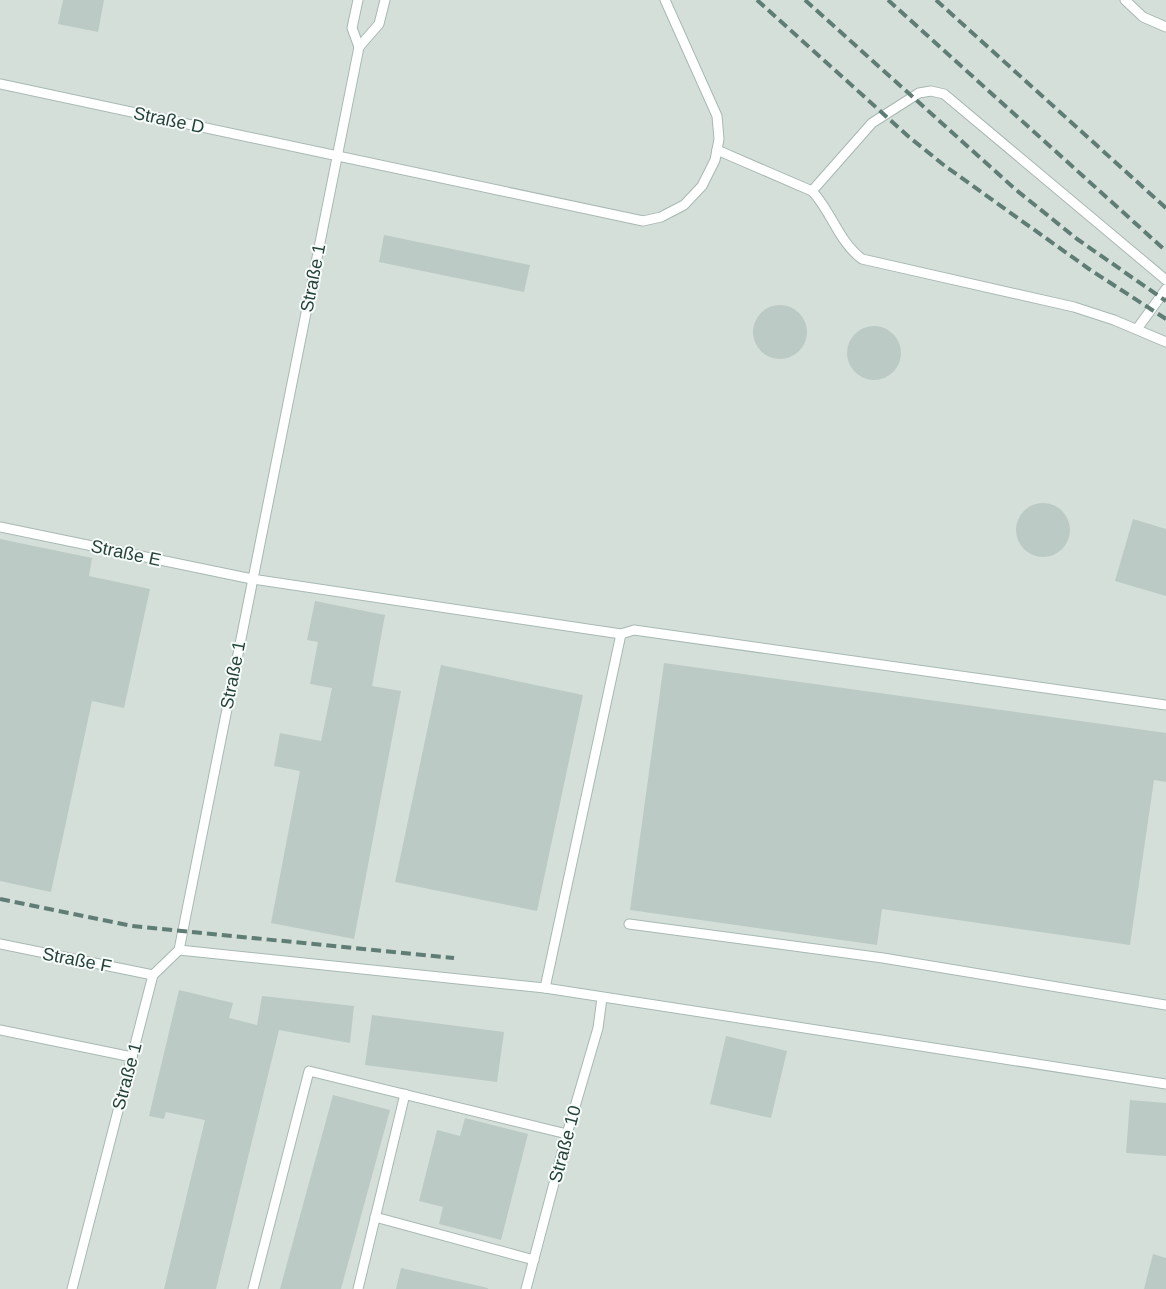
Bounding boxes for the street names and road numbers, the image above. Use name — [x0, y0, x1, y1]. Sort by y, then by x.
street label: Straße D — [132, 103, 206, 137]
street label: Straße 1 — [297, 242, 329, 314]
street label: Straße E — [89, 536, 163, 570]
street label: Straße 1 — [217, 639, 249, 711]
street label: Straße F — [41, 944, 113, 976]
street label: Straße 1 — [108, 1040, 146, 1112]
street label: Straße 10 — [545, 1103, 585, 1185]

